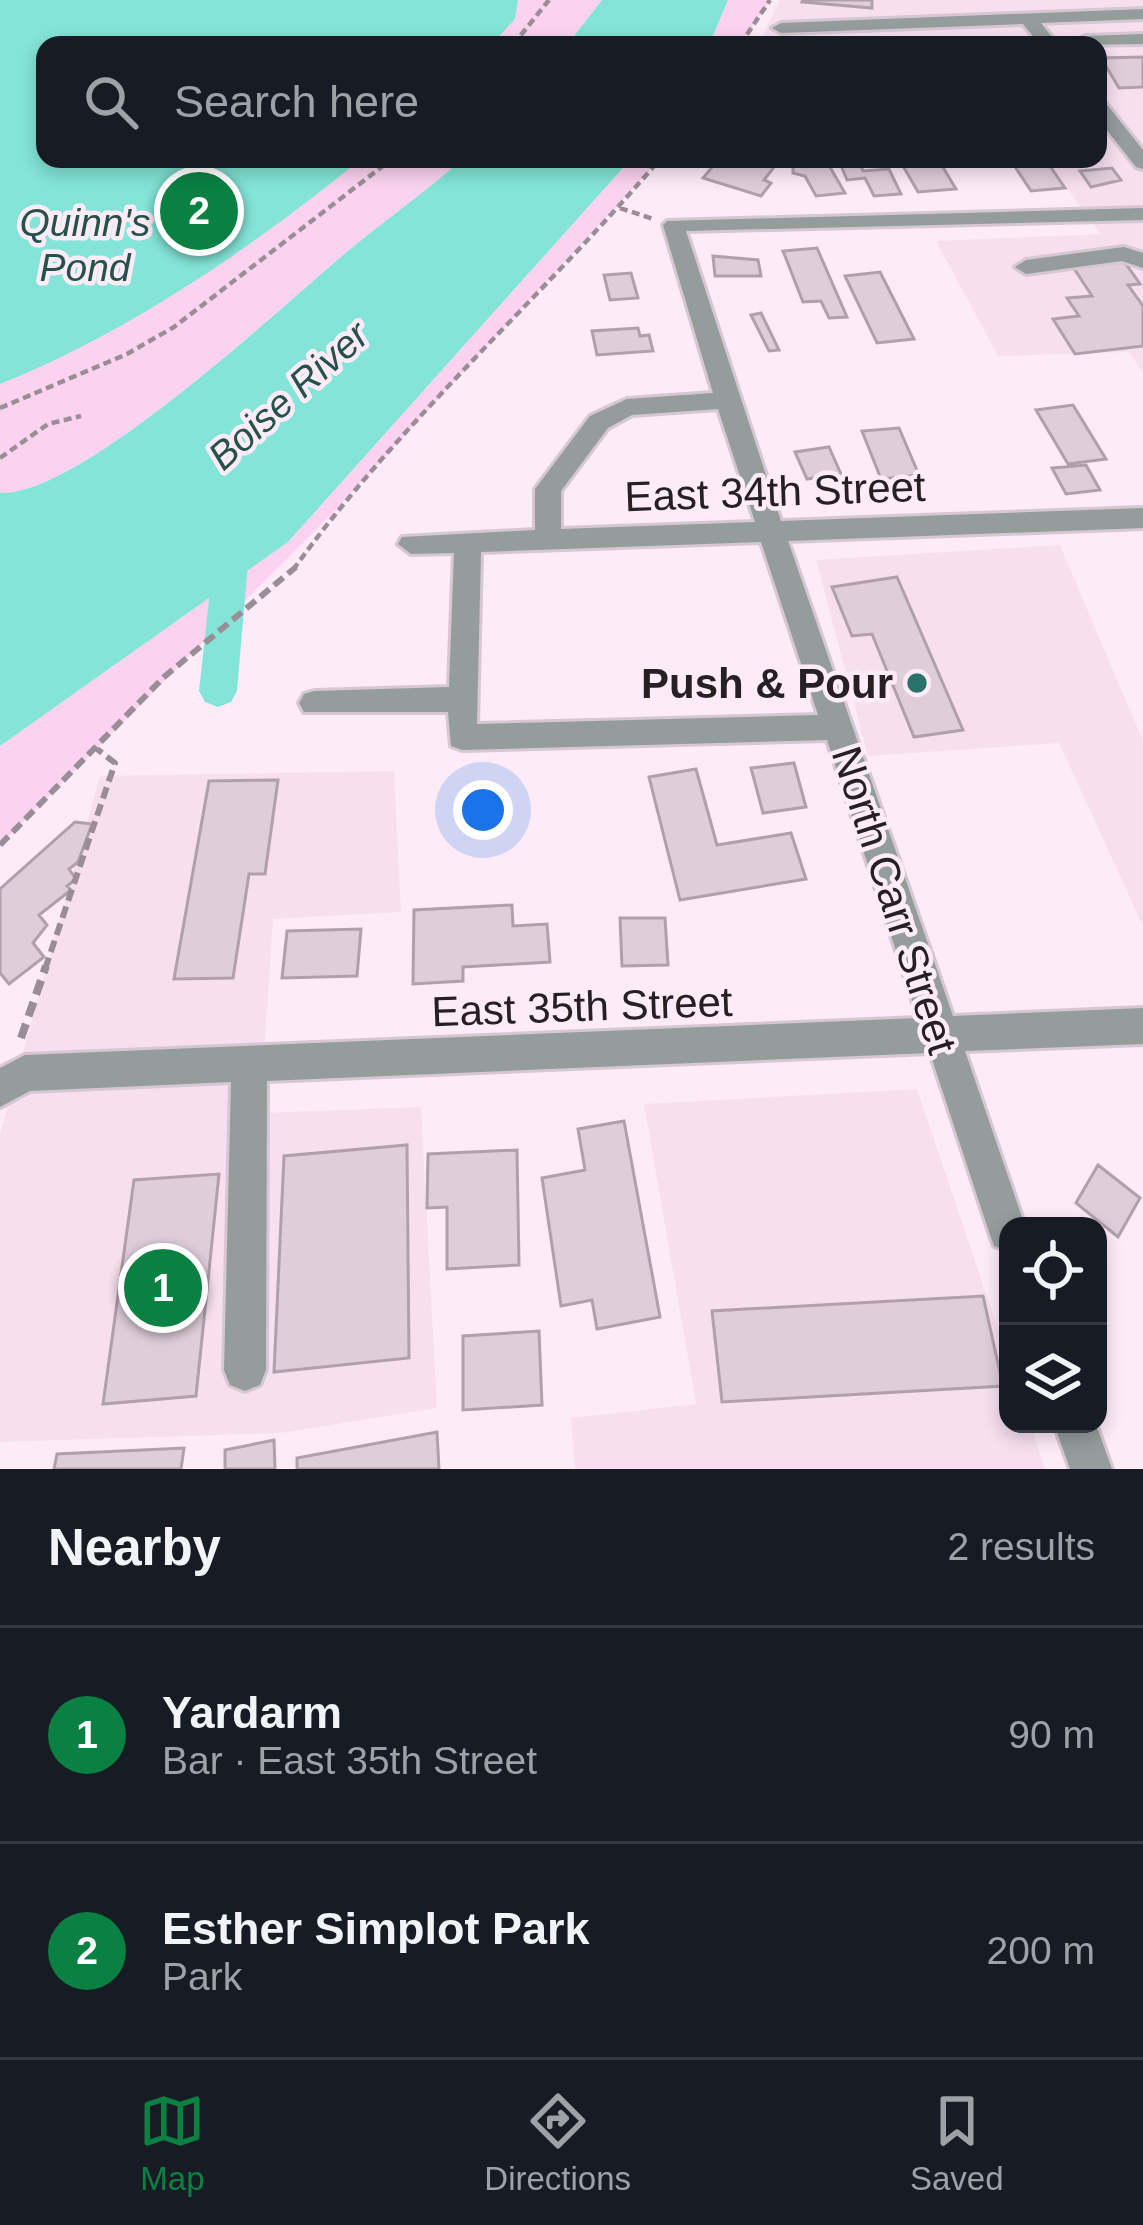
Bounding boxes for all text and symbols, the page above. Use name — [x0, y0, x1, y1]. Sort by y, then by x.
search box — [36, 36, 1107, 168]
icon: search — [78, 69, 144, 135]
text: Search here — [174, 76, 419, 127]
pin: 2 — [160, 166, 238, 256]
water label: Quinn's Pond — [19, 201, 151, 289]
water label: Boise River — [200, 311, 378, 478]
street label: East 34th Street — [624, 463, 927, 520]
place label: Push & Pour — [641, 660, 893, 707]
marker: Push & Pour — [904, 670, 930, 696]
street label: North Carr Street — [823, 741, 966, 1060]
your location — [453, 780, 513, 840]
street label: East 35th Street — [431, 978, 734, 1035]
map controls — [999, 1217, 1107, 1433]
button: locate — [999, 1217, 1107, 1325]
pin: 1 — [124, 1243, 202, 1333]
button: layers — [999, 1325, 1107, 1433]
text: Nearby — [48, 1519, 221, 1576]
text: 2 results — [948, 1525, 1095, 1568]
text: Yardarm — [162, 1687, 342, 1738]
text: 1 — [76, 1713, 98, 1756]
text: 90 m — [1008, 1713, 1095, 1756]
text: Bar · East 35th Street — [162, 1739, 537, 1782]
text: Esther Simplot Park — [162, 1903, 590, 1954]
text: 2 — [76, 1929, 98, 1972]
text: 200 m — [987, 1929, 1095, 1972]
text: Park — [162, 1955, 242, 1998]
tab: Map — [139, 2088, 205, 2198]
tab: Directions — [484, 2088, 631, 2198]
tab: Saved — [910, 2088, 1004, 2198]

